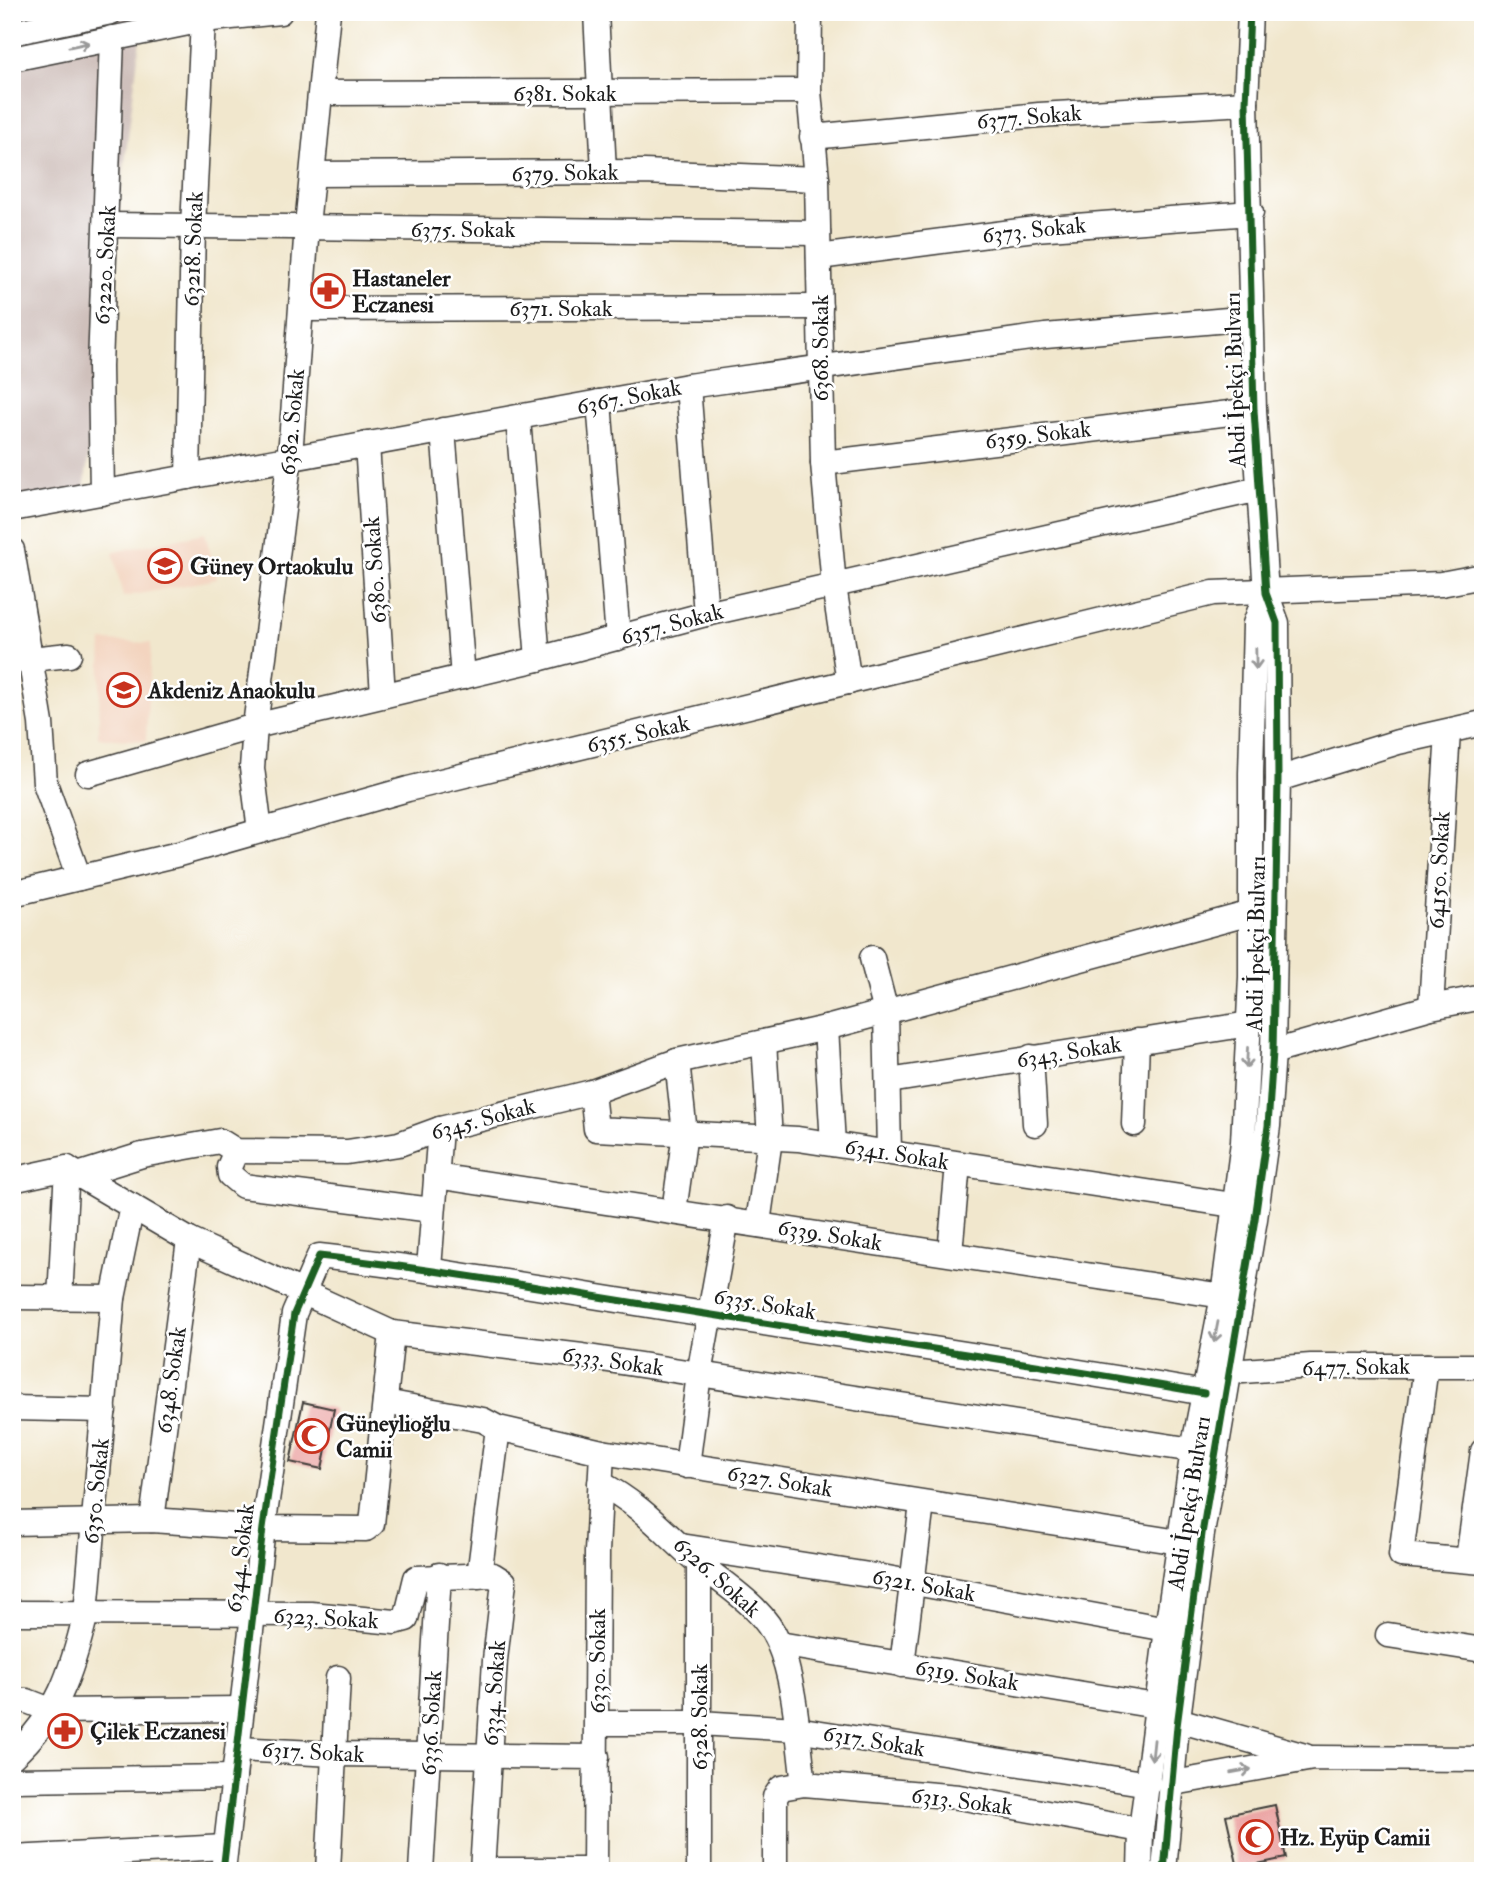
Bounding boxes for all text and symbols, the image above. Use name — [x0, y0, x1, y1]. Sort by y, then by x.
one-way arrow — [67, 37, 90, 51]
street label: 6381. Sokak — [513, 79, 617, 108]
street label: 6377. Sokak — [975, 98, 1083, 136]
street label: 6379. Sokak — [511, 158, 619, 188]
street label: 63218. Sokak — [176, 191, 210, 307]
street label: 63220. Sokak — [87, 204, 123, 326]
street label: 6373. Sokak — [981, 210, 1087, 250]
street label: 6375. Sokak — [410, 215, 516, 244]
place label: Hastaneler Eczanesi — [352, 264, 451, 319]
pharmacy icon: Hastaneler Eczanesi — [309, 272, 347, 310]
street label: Abdi İpekçi Bulvarı — [1217, 291, 1254, 470]
street label: 6371. Sokak — [509, 294, 613, 323]
street label: 6368. Sokak — [806, 294, 835, 402]
street label: 6382. Sokak — [273, 367, 311, 477]
street label: 6367. Sokak — [574, 373, 684, 421]
street label: 6359. Sokak — [983, 414, 1093, 456]
street label: 6380. Sokak — [357, 515, 393, 625]
school or university icon: Güney Ortaokulu — [146, 547, 184, 585]
place label: Güney Ortaokulu — [190, 552, 353, 582]
street label: 6357. Sokak — [618, 596, 726, 652]
one-way arrow — [1249, 647, 1263, 670]
school or university icon: Akdeniz Anaokulu — [105, 671, 143, 709]
place label: Akdeniz Anaokulu — [147, 676, 316, 705]
street label: 6355. Sokak — [584, 708, 692, 760]
street label: 64150. Sokak — [1421, 810, 1457, 930]
street label: Abdi İpekçi Bulvarı — [1240, 856, 1273, 1033]
street label: 6343. Sokak — [1014, 1029, 1124, 1075]
one-way arrow — [1241, 1046, 1254, 1069]
street label: 6345. Sokak — [428, 1091, 538, 1147]
street label: 6341. Sokak — [843, 1131, 951, 1177]
street label: 6339. Sokak — [776, 1212, 884, 1258]
street label: 6335. Sokak — [712, 1282, 818, 1326]
one-way arrow — [1209, 1320, 1222, 1343]
street label: 6348. Sokak — [149, 1325, 193, 1435]
street label: 6333. Sokak — [560, 1340, 666, 1382]
street label: 6477. Sokak — [1302, 1352, 1410, 1382]
place label: Güneylioğlu Camii — [336, 1409, 451, 1464]
street label: Abdi İpekçi Bulvarı — [1161, 1414, 1218, 1593]
mosque icon: Güneylioğlu Camii — [293, 1417, 331, 1455]
street label: 6350. Sokak — [76, 1437, 116, 1545]
street label: 6327. Sokak — [725, 1458, 835, 1504]
street label: 6344. Sokak — [219, 1502, 261, 1614]
street label: 6326. Sokak — [667, 1530, 767, 1624]
street label: 6321. Sokak — [870, 1562, 978, 1608]
street label: 6323. Sokak — [273, 1601, 379, 1635]
street label: 6330. Sokak — [583, 1608, 612, 1714]
street label: 6334. Sokak — [476, 1639, 512, 1747]
street label: 6319. Sokak — [913, 1652, 1021, 1698]
street label: 6328. Sokak — [685, 1663, 714, 1771]
street label: 6336. Sokak — [414, 1670, 448, 1776]
pharmacy icon: Çilek Eczanesi — [46, 1712, 84, 1750]
place label: Çilek Eczanesi — [90, 1717, 226, 1746]
street label: 6317. Sokak — [821, 1719, 927, 1763]
street label: 6317. Sokak — [261, 1735, 365, 1769]
one-way arrow — [1146, 1739, 1159, 1761]
one-way arrow — [1229, 1764, 1252, 1777]
street label: 6313. Sokak — [910, 1780, 1014, 1822]
mosque icon: Hz. Eyüp Camii — [1237, 1818, 1275, 1856]
place label: Hz. Eyüp Camii — [1280, 1823, 1430, 1853]

